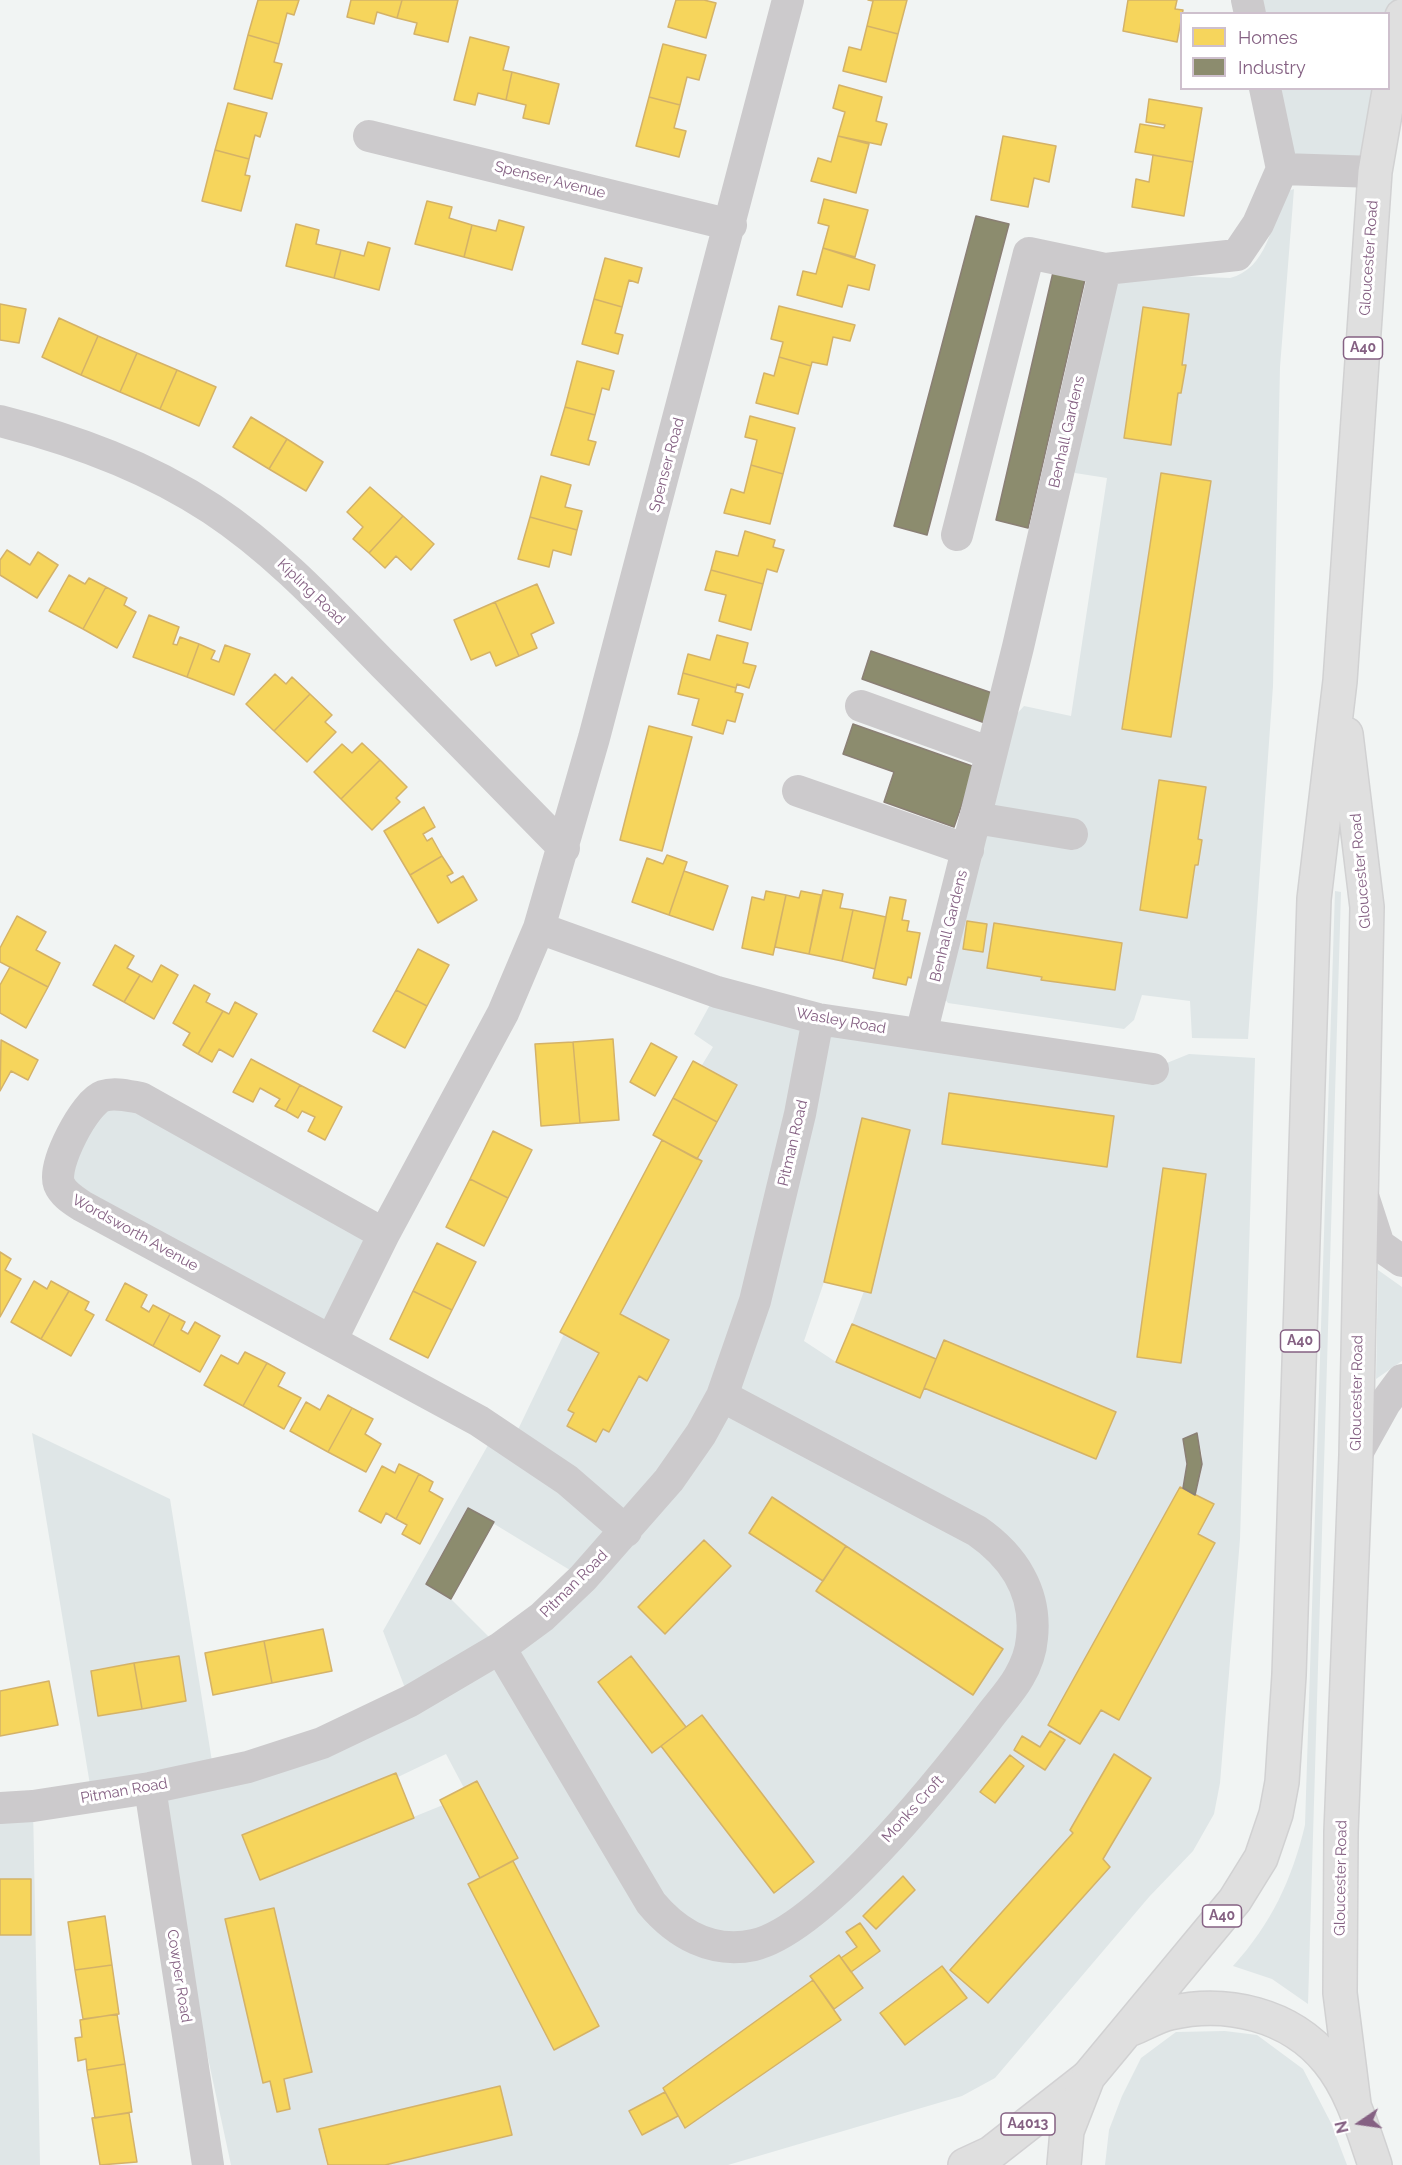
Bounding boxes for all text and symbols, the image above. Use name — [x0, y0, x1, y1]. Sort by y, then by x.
legend — [1180, 12, 1390, 90]
text: Homes — [1238, 27, 1298, 48]
text: Industry — [1238, 57, 1306, 78]
street label: Spenser Avenue — [493, 158, 607, 202]
street label: Gloucester Road — [1356, 200, 1382, 316]
road number: A40 — [1344, 337, 1382, 359]
street label: Benhall Gardens — [1045, 374, 1089, 490]
street label: Spenser Road — [646, 416, 688, 514]
street label: Kipling Road — [273, 555, 349, 629]
street label: Gloucester Road — [1347, 813, 1375, 929]
street label: Benhall Gardens — [926, 868, 972, 984]
street label: Wasley Road — [795, 1004, 887, 1038]
street label: Pitman Road — [774, 1098, 812, 1188]
street label: Wordsworth Avenue — [69, 1191, 201, 1275]
road number: A40 — [1280, 1330, 1320, 1352]
street label: Gloucester Road — [1347, 1335, 1367, 1451]
street label: Pitman Road — [536, 1546, 612, 1622]
street label: Monks Croft — [878, 1772, 948, 1846]
street label: Pitman Road — [79, 1774, 169, 1808]
street label: Gloucester Road — [1331, 1820, 1351, 1936]
road number: A40 — [1202, 1905, 1242, 1927]
street label: Cowper Road — [163, 1928, 195, 2024]
north arrow — [1330, 2093, 1390, 2153]
road number: A4013 — [1001, 2113, 1055, 2135]
text: N — [1331, 2119, 1353, 2135]

